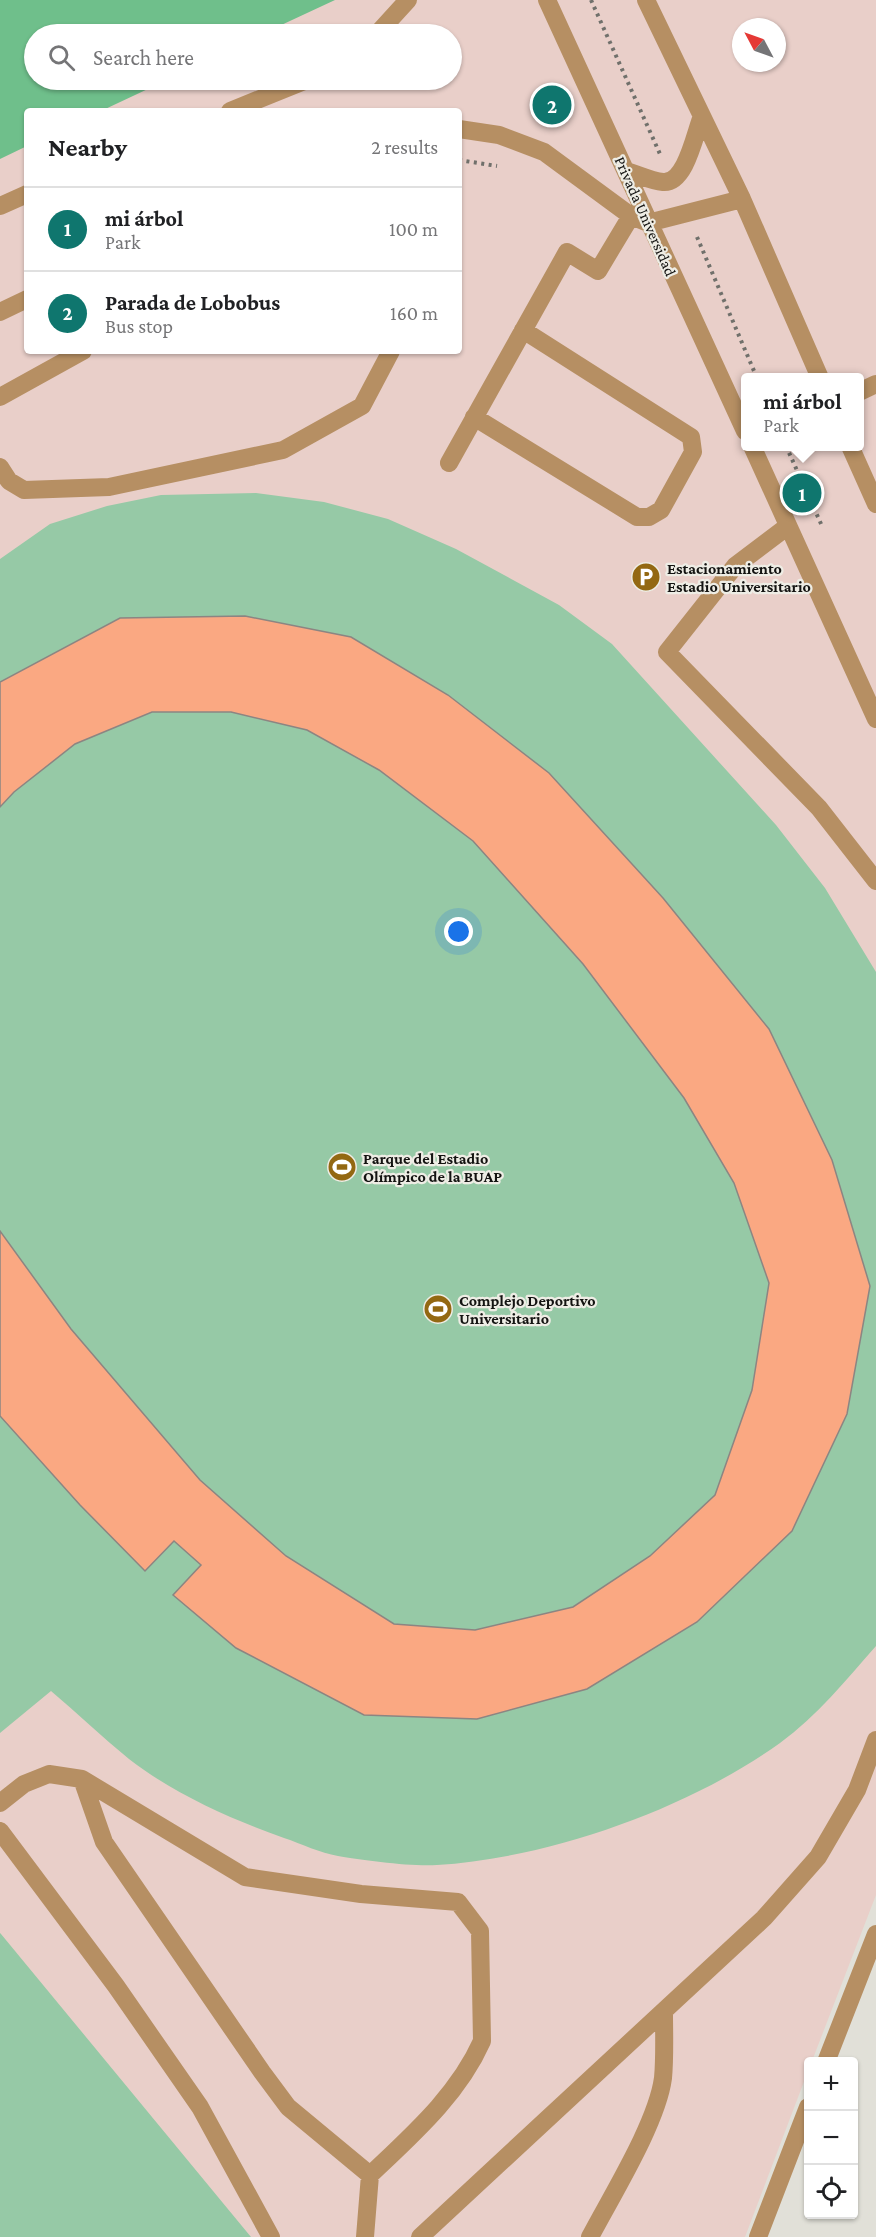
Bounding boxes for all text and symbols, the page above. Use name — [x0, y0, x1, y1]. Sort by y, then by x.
north arrow — [732, 18, 786, 72]
search box — [24, 24, 462, 90]
icon: search — [45, 41, 78, 74]
text: Search here — [93, 45, 194, 70]
pin: 2 — [532, 82, 572, 128]
text: Nearby — [48, 133, 127, 162]
text: 2 results — [371, 136, 438, 158]
street label: Privada Universidad — [612, 154, 680, 279]
text: mi árbol — [105, 206, 183, 231]
text: 1 — [64, 218, 71, 240]
text: 100 m — [389, 218, 438, 240]
text: Park — [105, 231, 141, 253]
text: Parada de Lobobus — [105, 290, 280, 315]
text: 2 — [62, 302, 73, 324]
text: 160 m — [390, 302, 438, 324]
text: Bus stop — [105, 315, 173, 337]
popup — [741, 373, 864, 451]
text: mi árbol — [763, 389, 842, 414]
text: Park — [763, 414, 799, 436]
pin: 1 — [782, 470, 822, 516]
place label: Estacionamiento Estadio Universitario — [667, 560, 811, 595]
parking icon: Estacionamiento Estadio Universitario — [630, 561, 662, 593]
your location — [444, 917, 473, 946]
place label: Parque del Estadio Olímpico de la BUAP — [363, 1150, 502, 1185]
sports icon: Parque del Estadio Olímpico de la BUAP — [326, 1151, 358, 1183]
place label: Complejo Deportivo Universitario — [459, 1292, 596, 1327]
sports icon: Complejo Deportivo Universitario — [422, 1293, 454, 1325]
map controls — [804, 2057, 858, 2219]
button: + — [804, 2057, 858, 2111]
button: − — [804, 2111, 858, 2165]
button: locate — [804, 2165, 858, 2219]

